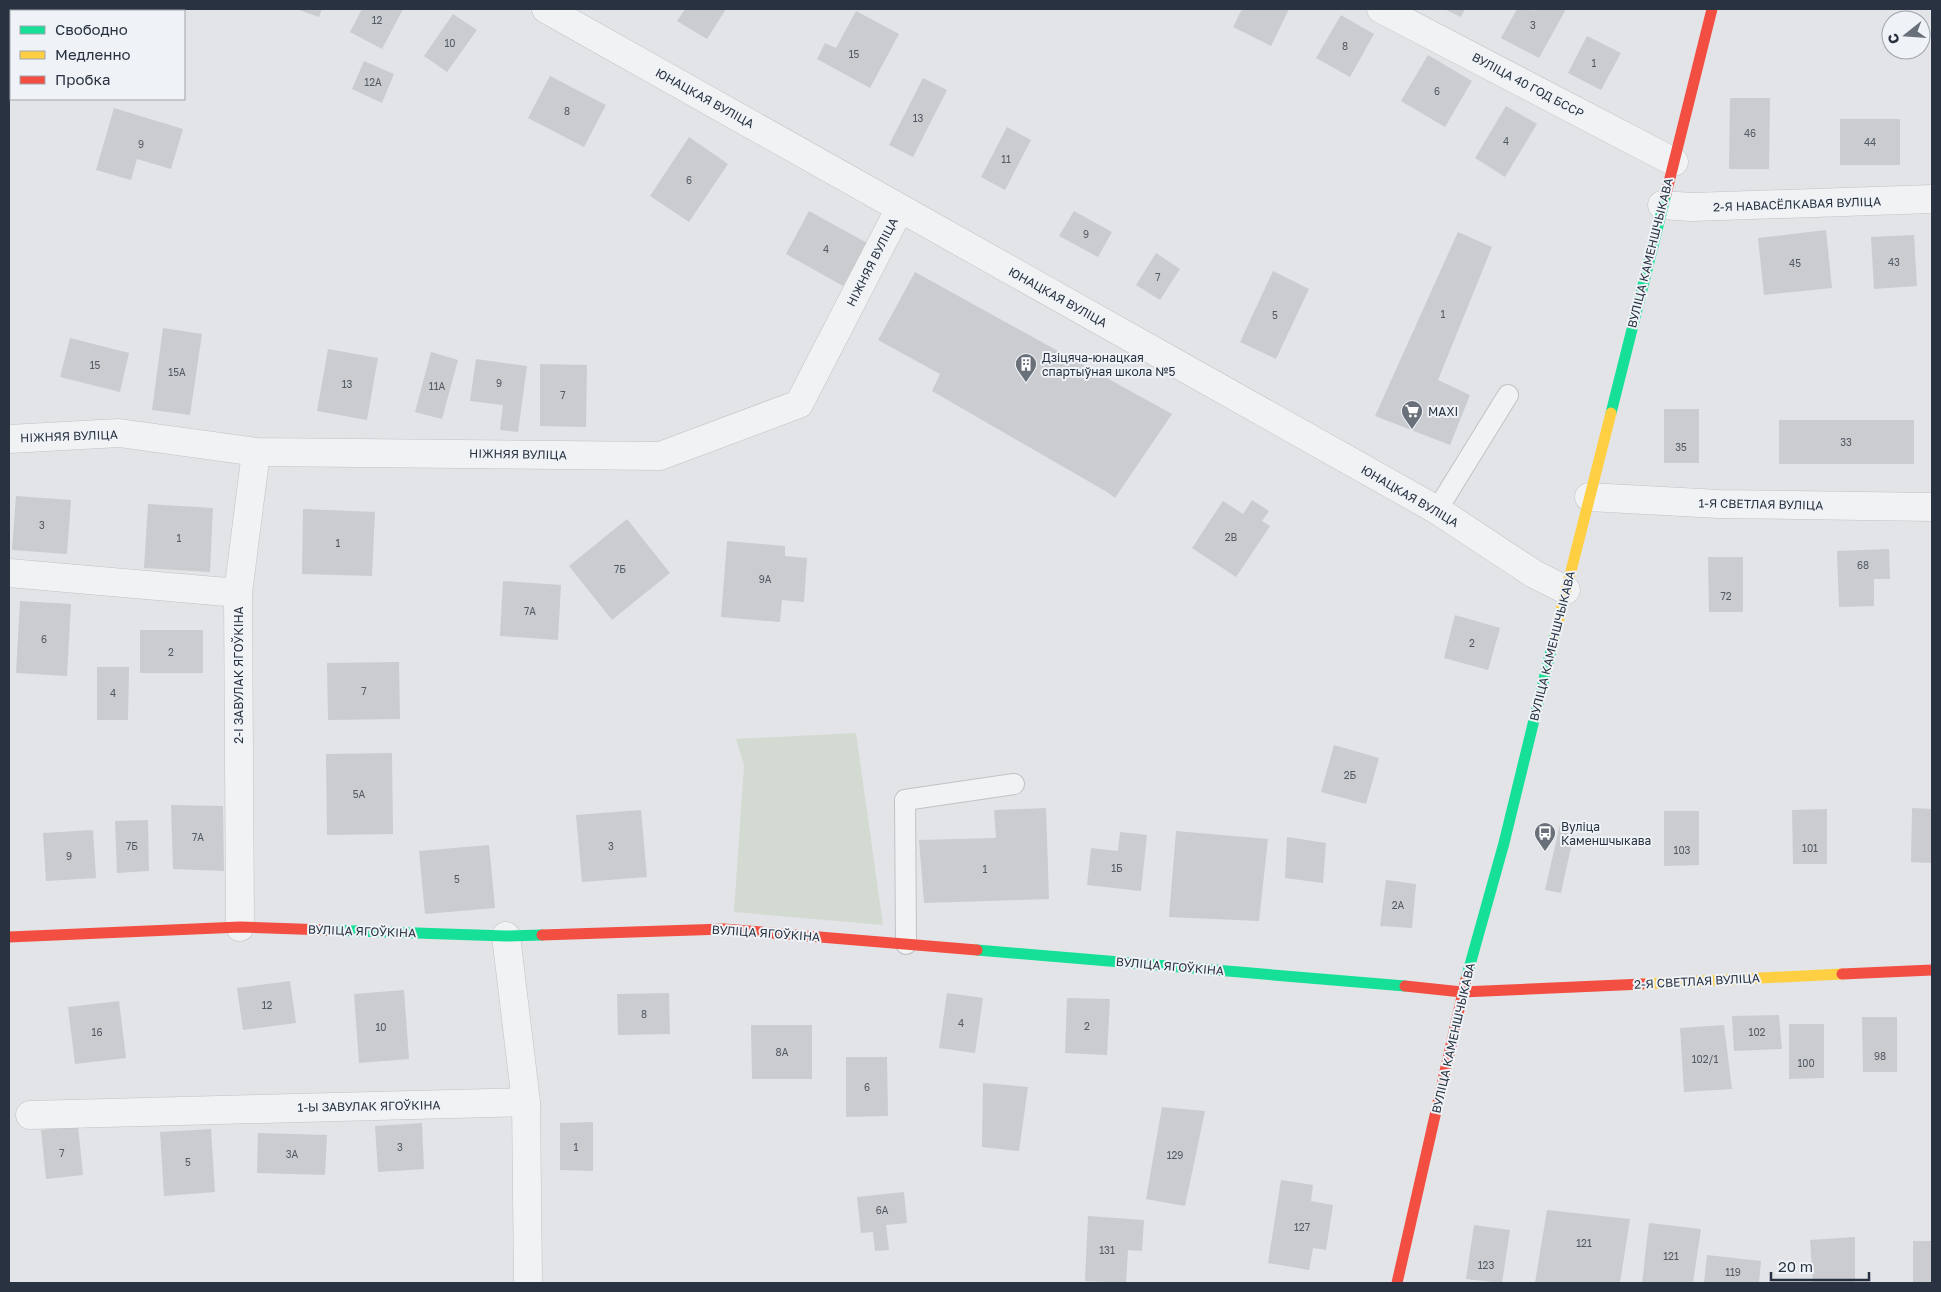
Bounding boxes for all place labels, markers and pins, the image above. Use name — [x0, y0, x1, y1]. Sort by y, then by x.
place label: Дзіцяча-юнацкая спартыўная школа №5 — [1042, 350, 1175, 379]
building icon: Дзіцяча-юнацкая спартыўная школа №5 — [1014, 352, 1038, 383]
supermarket icon: MAXI — [1400, 399, 1424, 430]
place label: MAXI — [1428, 404, 1458, 419]
place label: Вуліца Каменшчыкава — [1561, 819, 1651, 848]
bus stop icon: Вуліца Каменшчыкава — [1533, 821, 1557, 852]

